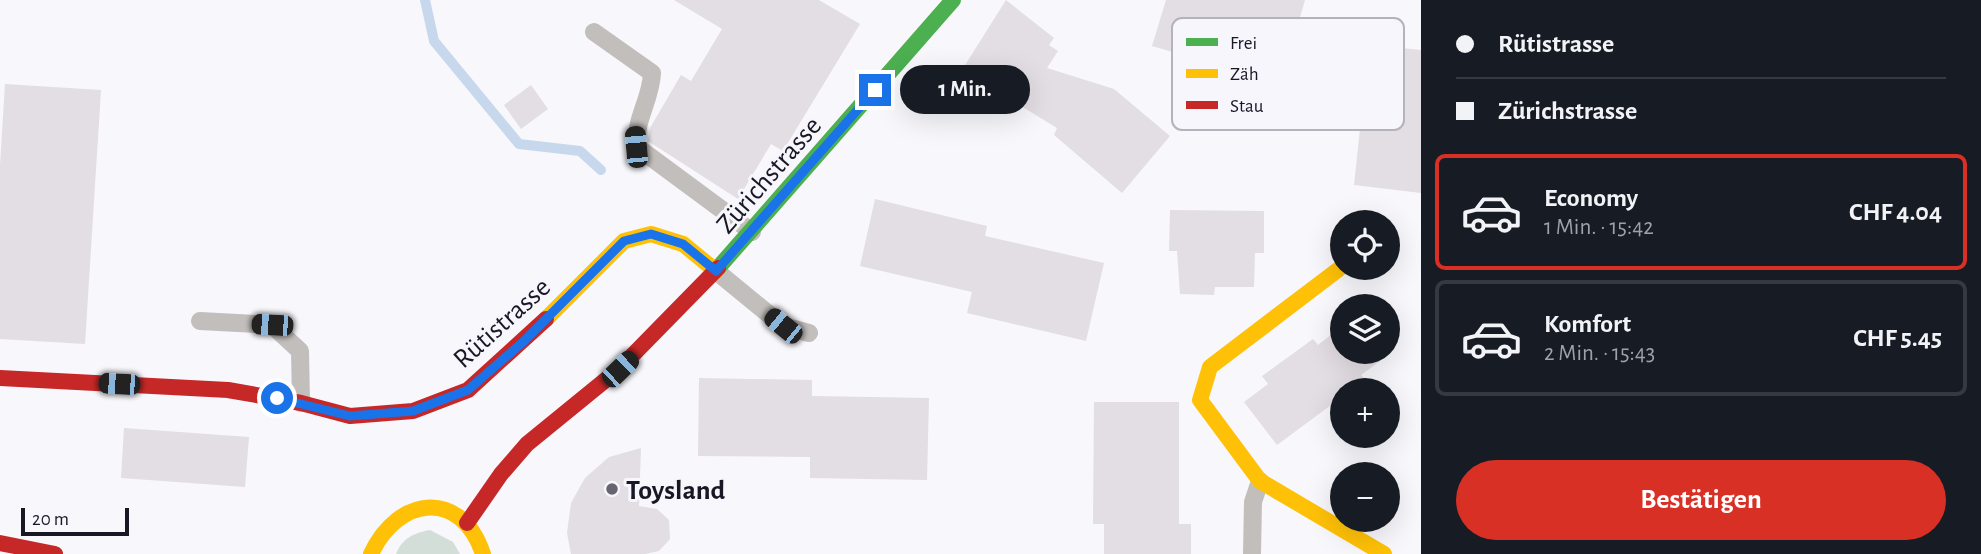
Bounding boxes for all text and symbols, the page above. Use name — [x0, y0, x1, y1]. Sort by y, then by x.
legend — [1172, 18, 1404, 130]
text: Rütistrasse — [1498, 31, 1614, 57]
text: Frei — [1230, 34, 1257, 53]
text: Zäh — [1230, 65, 1259, 84]
callout: 1 Min. — [900, 66, 1029, 114]
route end — [859, 74, 891, 106]
text: 1 Min. — [938, 78, 992, 101]
text: Stau — [1230, 97, 1264, 116]
text: Zürichstrasse — [1498, 98, 1637, 124]
street label: Zürichstrasse — [712, 112, 827, 239]
car — [624, 125, 649, 169]
icon: car — [1460, 181, 1523, 244]
text: Economy — [1544, 185, 1638, 211]
text: CHF 4.04 — [1849, 199, 1942, 225]
map controls — [1330, 210, 1400, 532]
button: locate — [1330, 210, 1400, 280]
text: 1 Min. · 15:42 — [1544, 216, 1654, 239]
street label: Rütistrasse — [449, 273, 556, 374]
button: layers — [1330, 294, 1400, 364]
car — [761, 305, 806, 347]
icon: car — [1460, 307, 1523, 370]
text: Komfort — [1544, 311, 1631, 337]
car — [251, 313, 294, 337]
text: CHF 5.45 — [1853, 325, 1942, 351]
text: 2 Min. · 15:43 — [1544, 342, 1655, 365]
car — [598, 347, 643, 391]
car — [98, 372, 141, 396]
button: + — [1330, 378, 1400, 448]
route start — [261, 382, 293, 414]
button: Bestätigen — [1456, 460, 1946, 540]
button: − — [1330, 462, 1400, 532]
place label: Toysland — [626, 477, 726, 505]
marker: Toysland — [604, 481, 620, 497]
scale bar — [21, 505, 130, 537]
text: 20 m — [32, 510, 69, 529]

